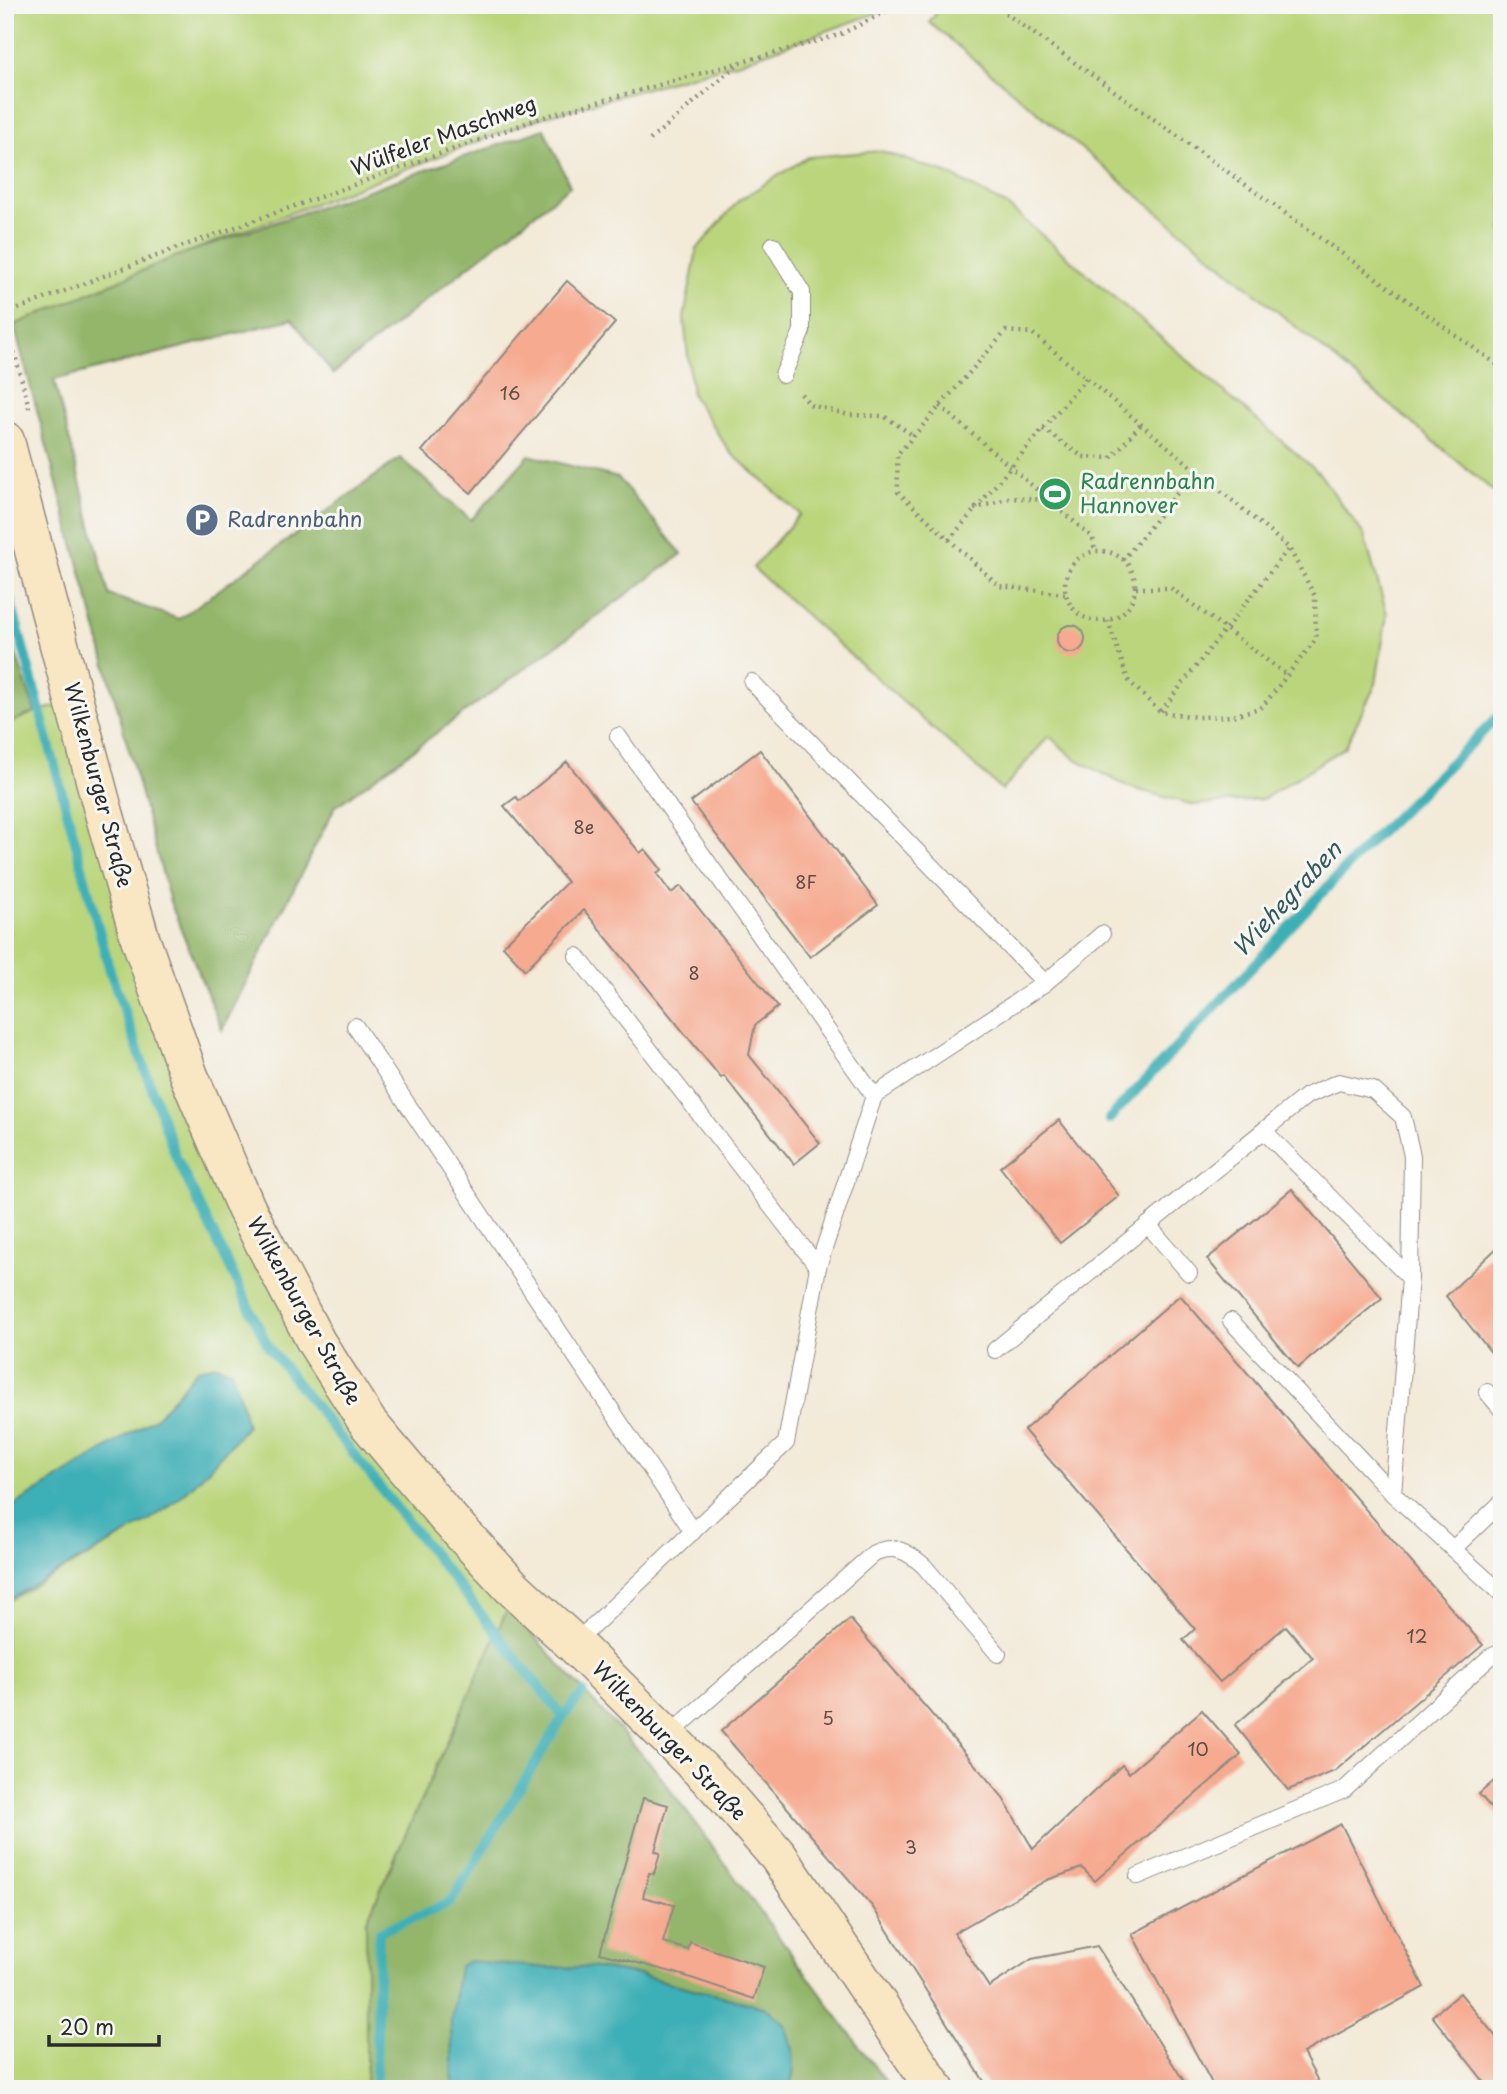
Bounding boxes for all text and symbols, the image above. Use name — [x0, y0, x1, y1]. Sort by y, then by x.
street label: Wülfeler Maschweg — [346, 86, 541, 183]
house number: 16 — [500, 379, 520, 406]
place label: Radrennbahn Hannover — [1080, 464, 1215, 520]
sports icon: Radrennbahn Hannover — [1036, 475, 1074, 513]
parking icon: Radrennbahn — [183, 501, 221, 539]
place label: Radrennbahn — [227, 502, 362, 534]
street label: Wilkenburger Straße — [57, 678, 143, 891]
house number: 8e — [574, 813, 594, 840]
water label: Wiehegraben — [1223, 831, 1350, 964]
house number: 8F — [795, 868, 817, 895]
house number: 8 — [688, 959, 700, 986]
street label: Wilkenburger Straße — [241, 1210, 371, 1410]
house number: 12 — [1407, 1622, 1427, 1649]
street label: Wilkenburger Straße — [586, 1653, 755, 1827]
house number: 5 — [822, 1704, 834, 1731]
house number: 10 — [1187, 1735, 1209, 1762]
house number: 3 — [905, 1833, 917, 1860]
scale bar — [49, 2003, 159, 2047]
text: 20 m — [60, 2010, 114, 2042]

